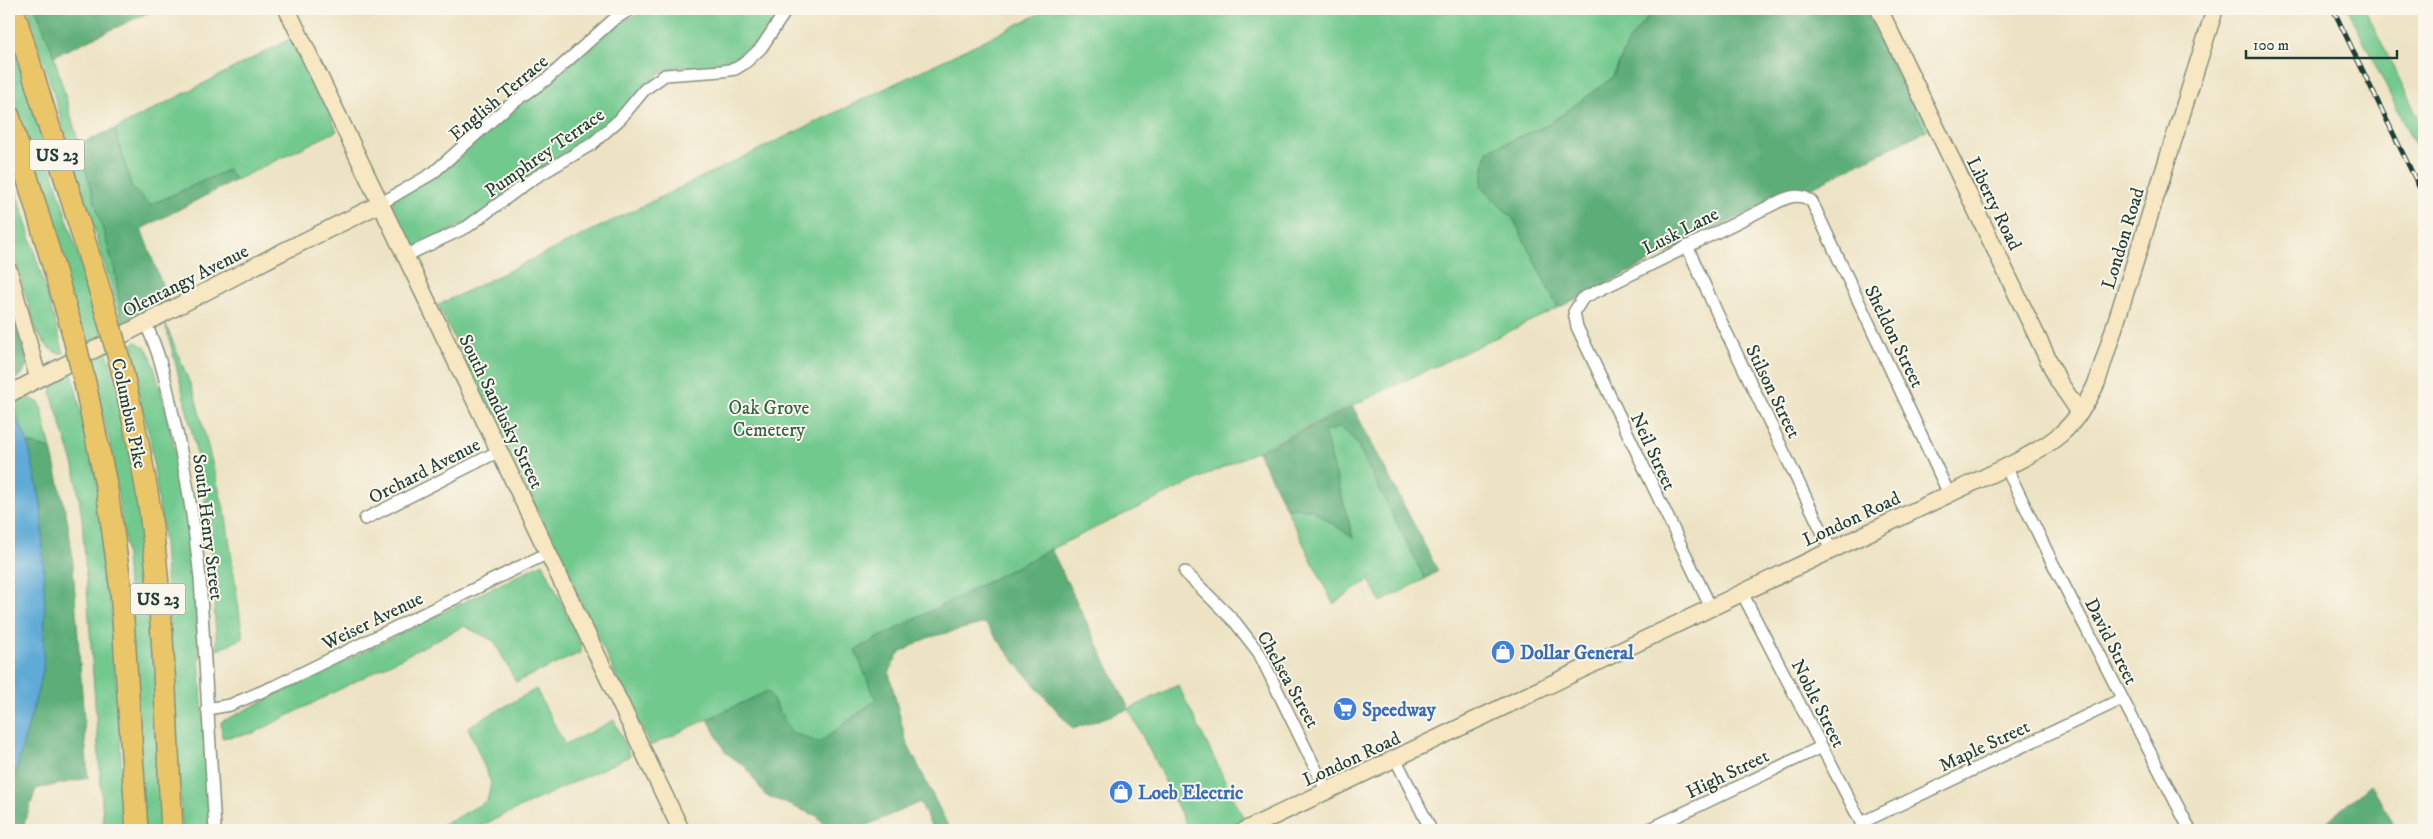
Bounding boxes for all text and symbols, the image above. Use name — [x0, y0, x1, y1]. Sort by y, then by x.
scale bar — [2246, 28, 2397, 60]
text: 100 m — [2253, 36, 2289, 55]
street label: English Terrace — [445, 50, 553, 146]
street label: Pumphrey Terrace — [481, 103, 609, 203]
road number: US 23 — [30, 140, 84, 170]
street label: Liberty Road — [1961, 153, 2026, 255]
street label: London Road — [2097, 184, 2150, 292]
street label: Lusk Lane — [1639, 202, 1723, 260]
street label: Olentangy Avenue — [119, 240, 253, 323]
street label: Sheldon Street — [1859, 282, 1928, 392]
street label: South Sandusky Street — [453, 331, 548, 493]
street label: Stilson Street — [1740, 341, 1805, 442]
street label: Columbus Pike — [106, 356, 151, 471]
park label: Oak Grove Cemetery — [729, 397, 810, 442]
street label: Neil Street — [1625, 409, 1681, 494]
street label: Orchard Avenue — [365, 433, 484, 509]
street label: South Henry Street — [187, 453, 228, 602]
street label: London Road — [1799, 487, 1904, 552]
road number: US 23 — [130, 584, 186, 614]
street label: Weiser Avenue — [318, 587, 427, 656]
street label: David Street — [2079, 595, 2142, 689]
street label: Chelsea Street — [1252, 627, 1324, 732]
shop icon: Dollar General — [1490, 639, 1516, 665]
place label: Dollar General — [1520, 642, 1634, 665]
street label: Noble Street — [1786, 656, 1850, 752]
supermarket icon: Speedway — [1332, 696, 1358, 722]
place label: Speedway — [1362, 699, 1437, 722]
street label: Maple Street — [1936, 715, 2034, 777]
street label: London Road — [1299, 727, 1404, 792]
street label: High Street — [1683, 744, 1773, 804]
shop icon: Loeb Electric — [1108, 779, 1134, 805]
place label: Loeb Electric — [1138, 782, 1243, 805]

